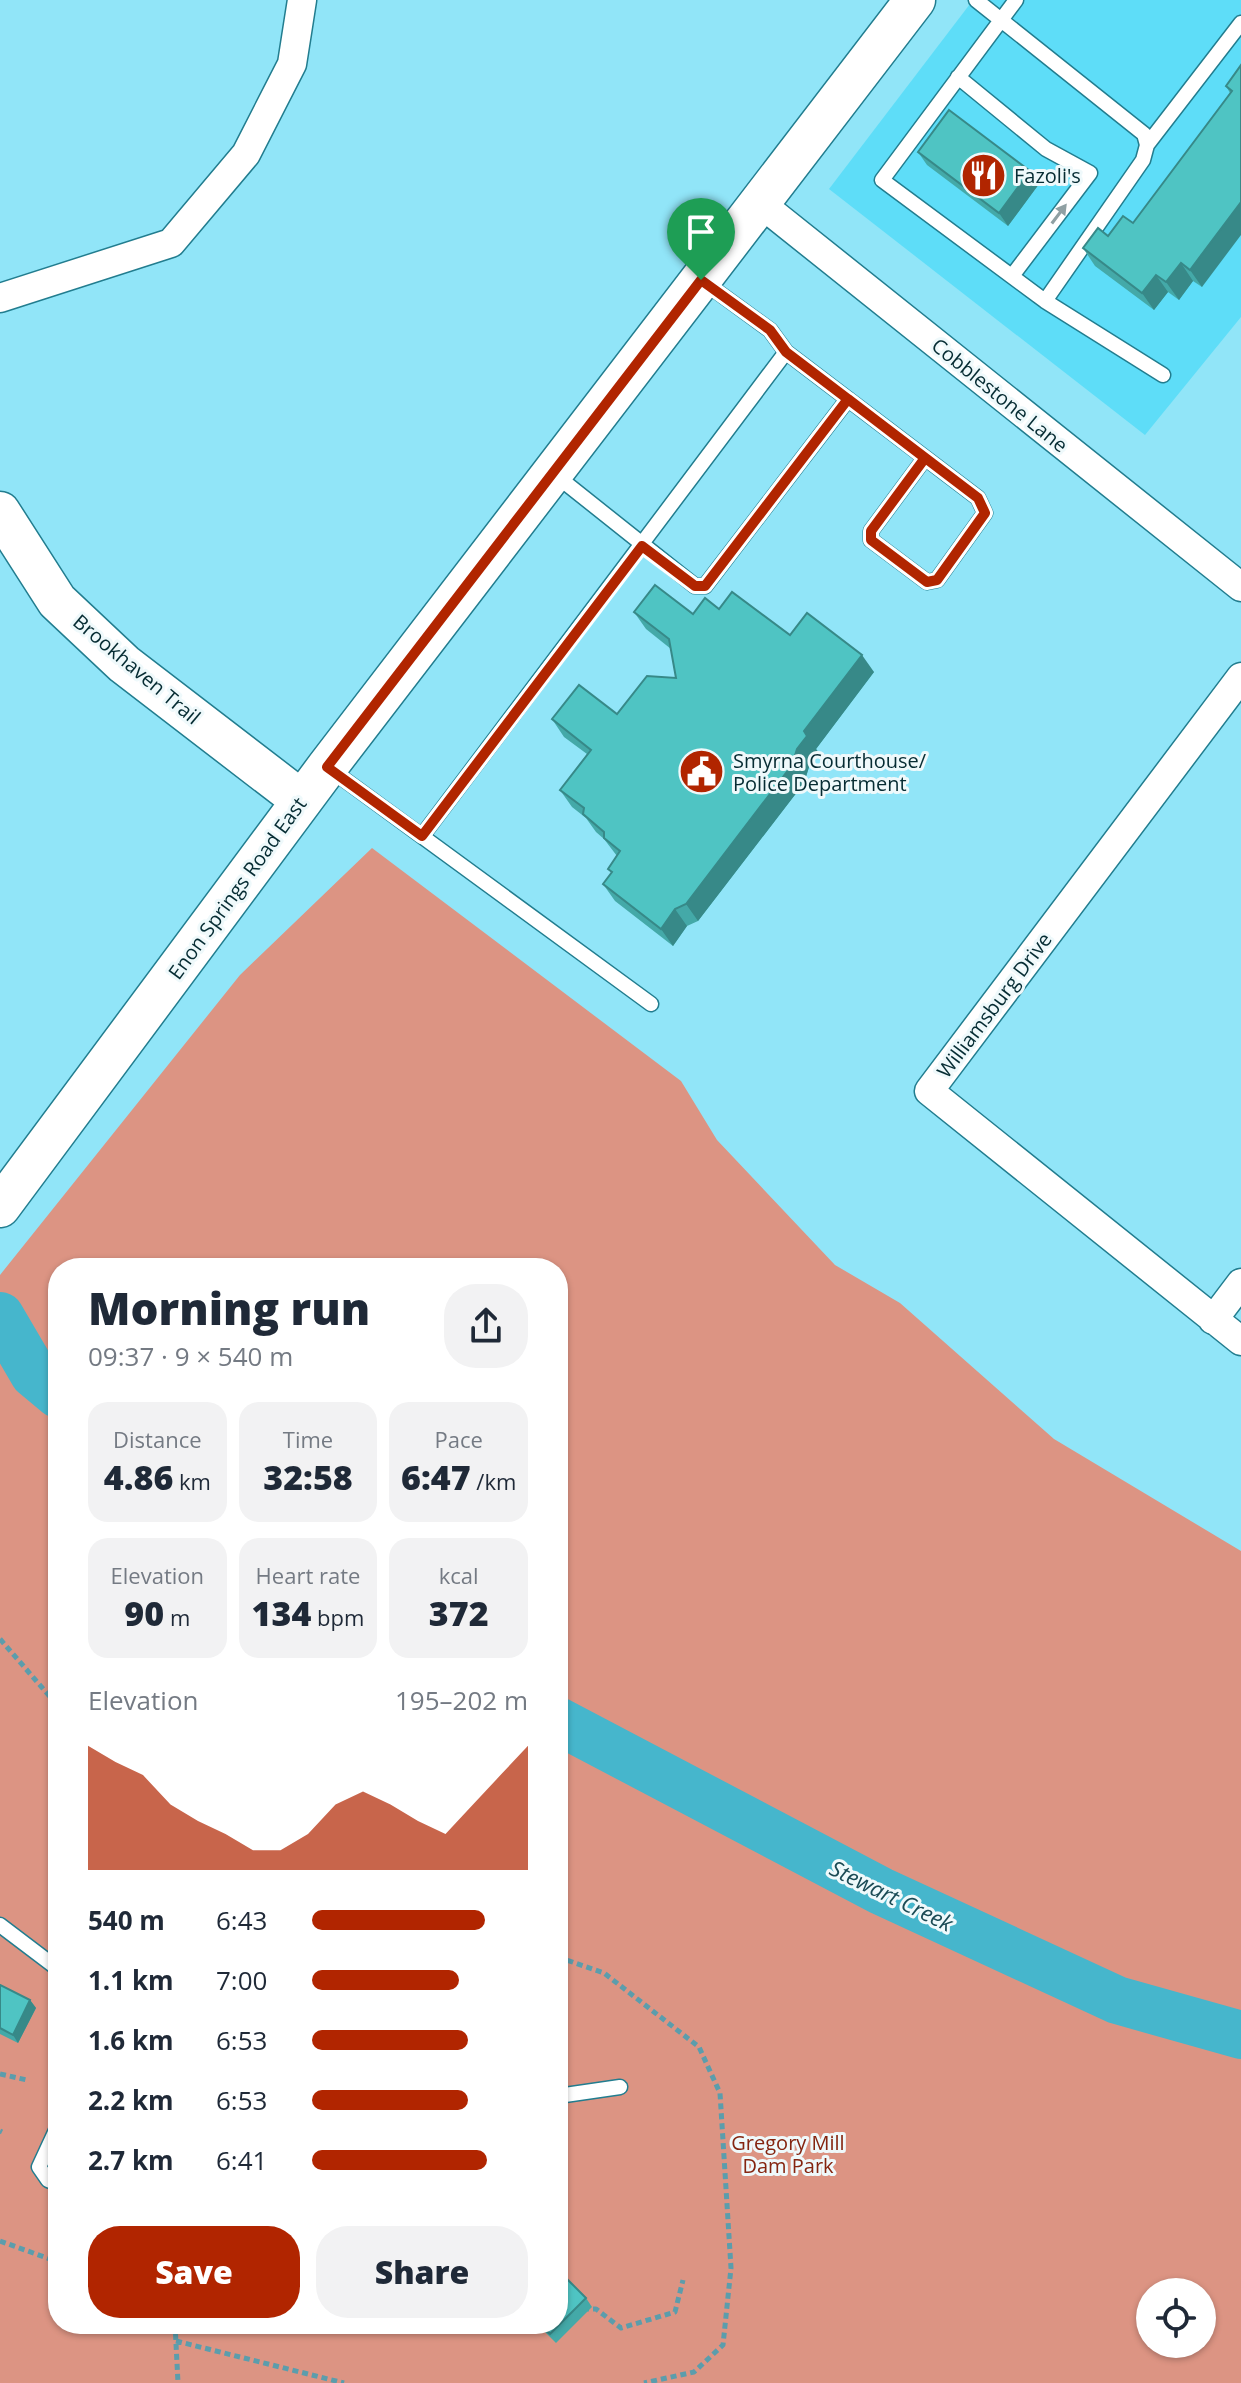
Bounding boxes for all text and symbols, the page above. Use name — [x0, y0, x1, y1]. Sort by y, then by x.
restaurant icon: Fazoli's — [959, 151, 1007, 199]
place label: Fazoli's — [1014, 162, 1081, 189]
pin — [667, 198, 735, 280]
one-way arrow — [1050, 204, 1066, 224]
icon: arrive — [679, 210, 723, 254]
street label: Cobblestone Lane — [926, 332, 1074, 458]
street label: Brookhaven Trail — [68, 608, 206, 730]
public building icon: Smyrna Courthouse/ Police Department — [678, 747, 726, 795]
place label: Smyrna Courthouse/ Police Department — [733, 747, 927, 797]
street label: Enon Springs Road East — [162, 791, 312, 985]
street label: Williamsburg Drive — [930, 927, 1058, 1083]
text: Morning run — [88, 1278, 370, 1338]
button: share — [444, 1284, 528, 1368]
text: 09:37 · 9 × 540 m — [88, 1338, 293, 1374]
text: Distance — [113, 1424, 202, 1454]
text: Time — [283, 1424, 333, 1454]
text: Pace — [434, 1424, 483, 1454]
text: 4.86 — [104, 1454, 173, 1500]
text: 32:58 — [263, 1454, 353, 1500]
text: 6:47 — [401, 1454, 471, 1500]
text: km — [173, 1466, 211, 1496]
text: /km — [471, 1466, 516, 1496]
text: Elevation — [111, 1560, 204, 1590]
text: Heart rate — [256, 1560, 360, 1590]
text: kcal — [439, 1560, 479, 1590]
text: 90 — [124, 1590, 164, 1636]
text: 134 — [252, 1590, 311, 1636]
text: 372 — [429, 1590, 489, 1636]
text: m — [164, 1602, 190, 1632]
text: bpm — [311, 1602, 364, 1632]
text: Elevation — [88, 1682, 198, 1718]
text: 195–202 m — [395, 1682, 528, 1718]
water label: Stewart Creek — [825, 1852, 960, 1938]
text: 540 m — [88, 1902, 165, 1938]
text: 6:43 — [216, 1902, 267, 1938]
text: 1.1 km — [88, 1962, 174, 1998]
text: 7:00 — [216, 1962, 267, 1998]
text: 1.6 km — [88, 2022, 174, 2058]
text: 6:53 — [216, 2022, 267, 2058]
text: 2.2 km — [88, 2082, 174, 2118]
text: 6:53 — [216, 2082, 267, 2118]
park label: Gregory Mill Dam Park — [731, 2129, 845, 2179]
text: 2.7 km — [88, 2142, 174, 2178]
text: 6:41 — [216, 2142, 267, 2178]
button: Save — [88, 2226, 300, 2318]
button: Share — [316, 2226, 528, 2318]
map controls — [1136, 2278, 1216, 2358]
button: locate — [1136, 2278, 1216, 2358]

